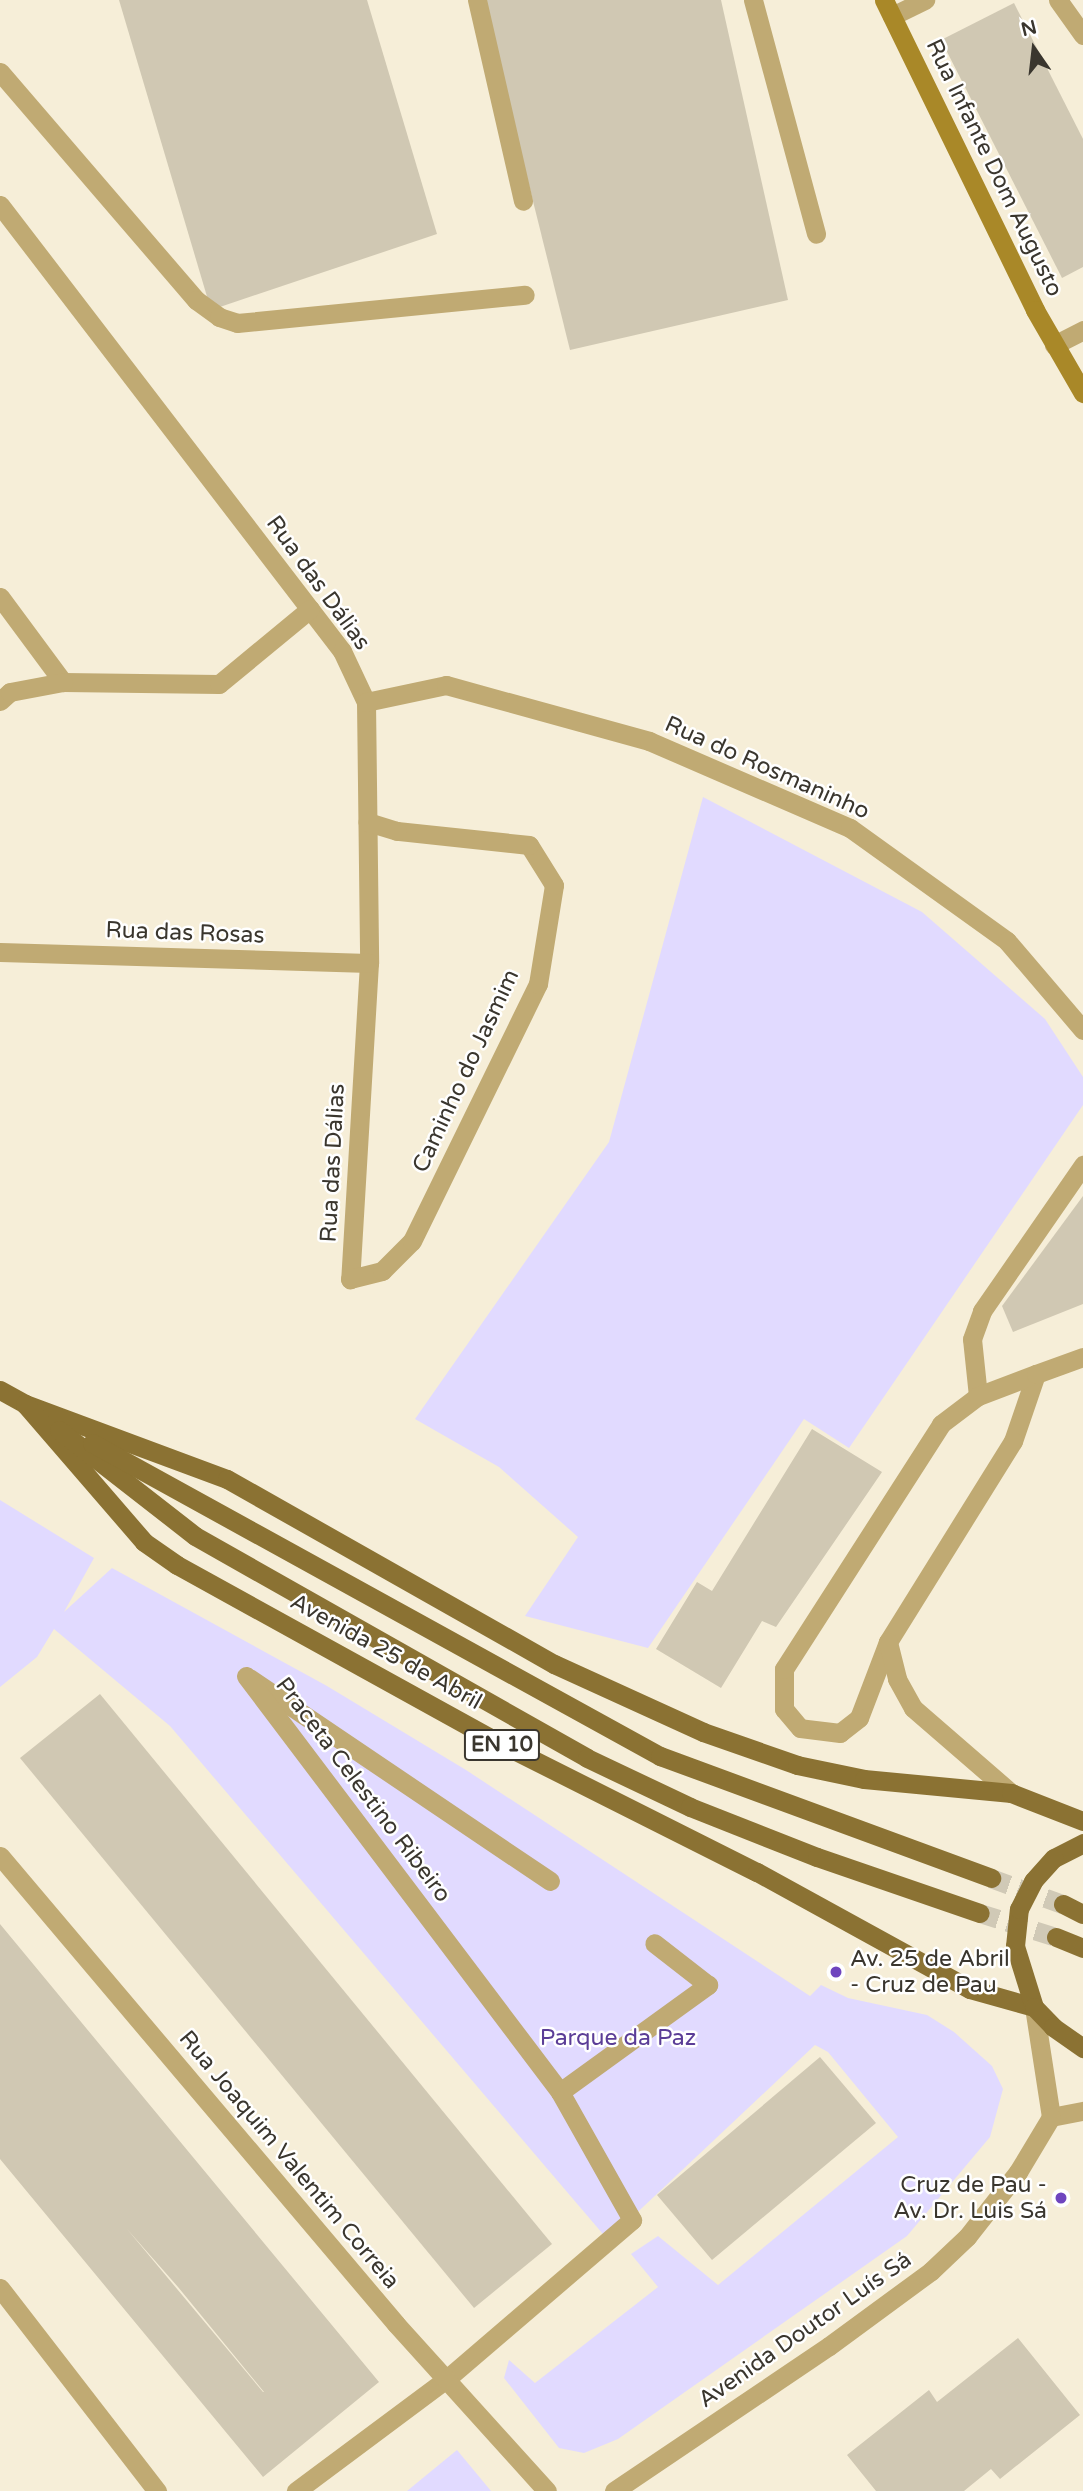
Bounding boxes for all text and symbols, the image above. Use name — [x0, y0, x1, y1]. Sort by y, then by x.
north arrow — [999, 14, 1069, 84]
text: N — [1019, 16, 1039, 41]
street label: Rua Infante Dom Augusto — [920, 35, 1068, 301]
street label: Rua das Dálias — [260, 511, 376, 655]
street label: Rua do Rosmaninho — [660, 710, 874, 826]
street label: Rua das Rosas — [105, 916, 265, 950]
street label: Caminho do Jasmim — [407, 965, 525, 1177]
street label: Rua das Dálias — [315, 1083, 351, 1243]
street label: Avenida 25 de Abril — [285, 1588, 487, 1716]
street label: Praceta Celestino Ribeiro — [269, 1672, 457, 1908]
road number: EN 10 — [463, 1728, 540, 1762]
place label: Av. 25 de Abril - Cruz de Pau — [850, 1945, 1010, 1999]
marker: Av. 25 de Abril - Cruz de Pau — [828, 1964, 844, 1980]
park label: Parque da Paz — [540, 2024, 696, 2052]
street label: Rua Joaquim Valentim Correia — [173, 2025, 405, 2295]
place label: Cruz de Pau - Av. Dr. Luis Sá — [893, 2171, 1047, 2225]
marker: Cruz de Pau - Av. Dr. Luis Sá — [1053, 2190, 1069, 2206]
street label: Avenida Doutor Luís Sá — [693, 2246, 917, 2414]

